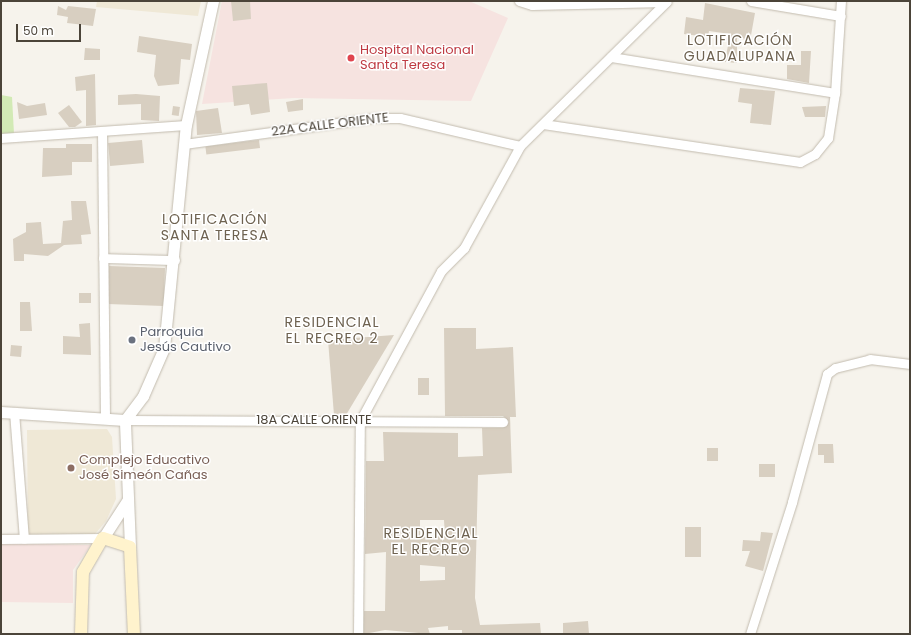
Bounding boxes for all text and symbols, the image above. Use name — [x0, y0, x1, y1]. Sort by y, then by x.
scale bar — [18, 16, 83, 42]
text: 50 m — [23, 22, 54, 39]
district label: LOTIFICACIÓN GUADALUPANA — [684, 32, 796, 64]
place label: Hospital Nacional Santa Teresa — [360, 43, 474, 74]
marker: Hospital Nacional Santa Teresa — [345, 52, 357, 64]
street label: 22A CALLE ORIENTE — [270, 110, 390, 140]
district label: LOTIFICACIÓN SANTA TERESA — [161, 211, 269, 244]
district label: RESIDENCIAL EL RECREO 2 — [284, 314, 380, 346]
place label: Parroquia Jesús Cautivo — [140, 325, 231, 356]
marker: Parroquia Jesús Cautivo — [127, 335, 137, 345]
street label: 18A CALLE ORIENTE — [256, 412, 372, 428]
place label: Complejo Educativo José Simeón Cañas — [79, 453, 210, 484]
marker: Complejo Educativo José Simeón Cañas — [66, 463, 76, 473]
district label: RESIDENCIAL EL RECREO — [383, 525, 479, 558]

